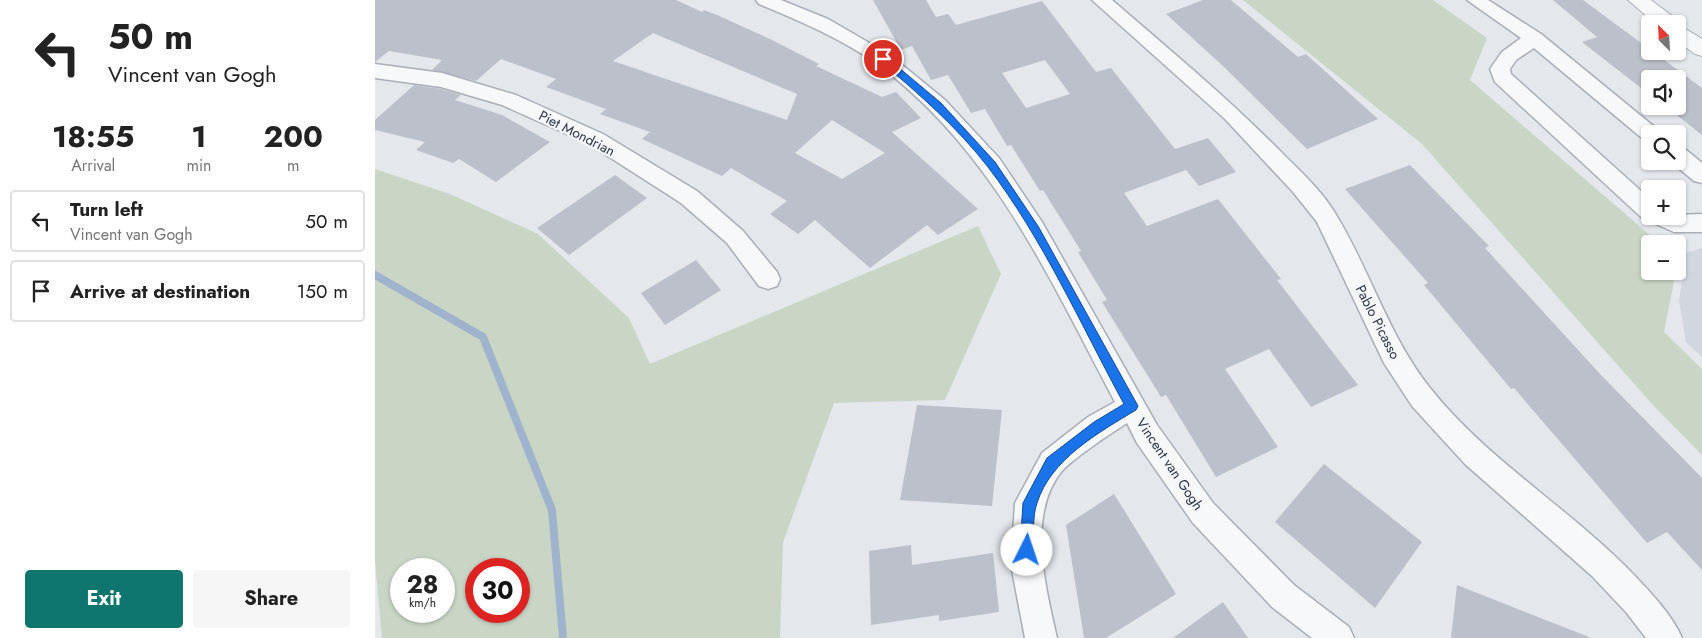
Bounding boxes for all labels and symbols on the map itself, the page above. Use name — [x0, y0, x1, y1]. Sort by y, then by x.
north arrow — [1641, 15, 1686, 60]
pin — [862, 38, 904, 80]
street label: Piet Mondrian — [536, 105, 618, 161]
street label: Pablo Picasso — [1351, 282, 1405, 363]
street label: Vincent van Gogh — [1132, 414, 1208, 514]
position arrow — [1000, 523, 1052, 575]
speed limit sign: 30 — [465, 558, 530, 623]

